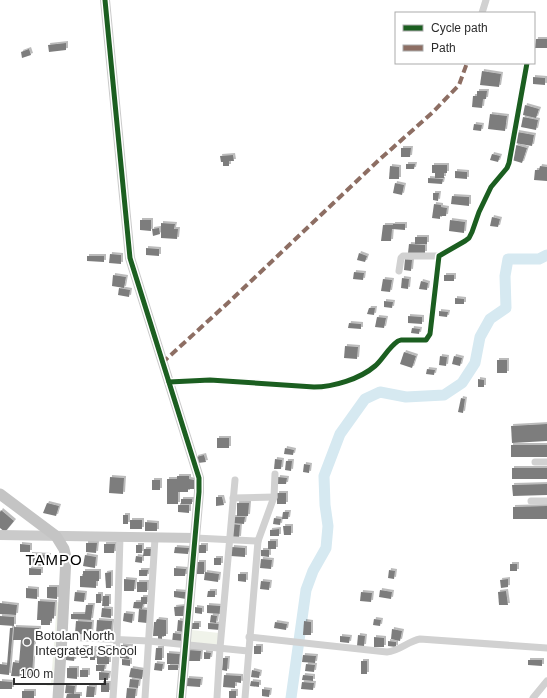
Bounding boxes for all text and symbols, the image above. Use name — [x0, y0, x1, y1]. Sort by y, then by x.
legend — [395, 12, 535, 64]
text: Cycle path — [431, 21, 488, 35]
text: Path — [431, 41, 456, 55]
district label: TAMPO — [25, 551, 83, 568]
place label: Botolan North Integrated School — [35, 628, 137, 658]
marker: Botolan North Integrated School — [22, 637, 32, 647]
scale bar — [14, 660, 105, 686]
text: 100 m — [20, 667, 53, 681]

